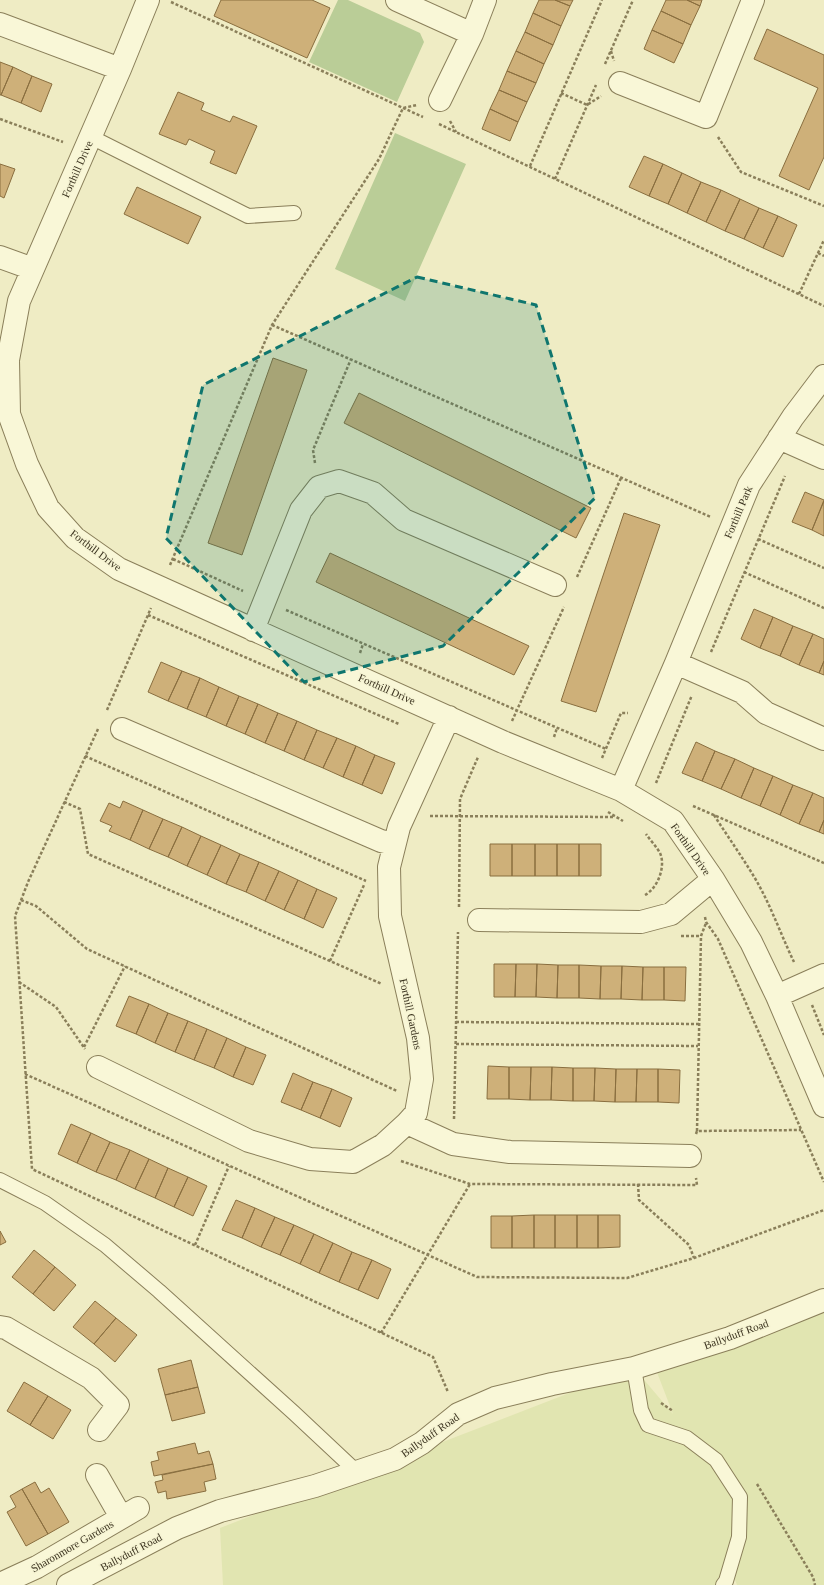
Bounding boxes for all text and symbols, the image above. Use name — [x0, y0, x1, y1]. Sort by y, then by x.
street label: Forthill Drive — [59, 139, 95, 199]
street label: Forthill Park — [722, 483, 755, 540]
street label: Forthill Drive — [68, 527, 124, 573]
street label: Forthill Drive — [357, 671, 417, 707]
street label: Forthill Drive — [669, 821, 713, 877]
street label: Forthill Gardens — [398, 977, 424, 1051]
street label: Ballyduff Road — [702, 1317, 770, 1351]
street label: Ballyduff Road — [399, 1410, 462, 1459]
street label: Sharonmore Gardens — [29, 1518, 115, 1574]
street label: Ballyduff Road — [98, 1531, 164, 1573]

